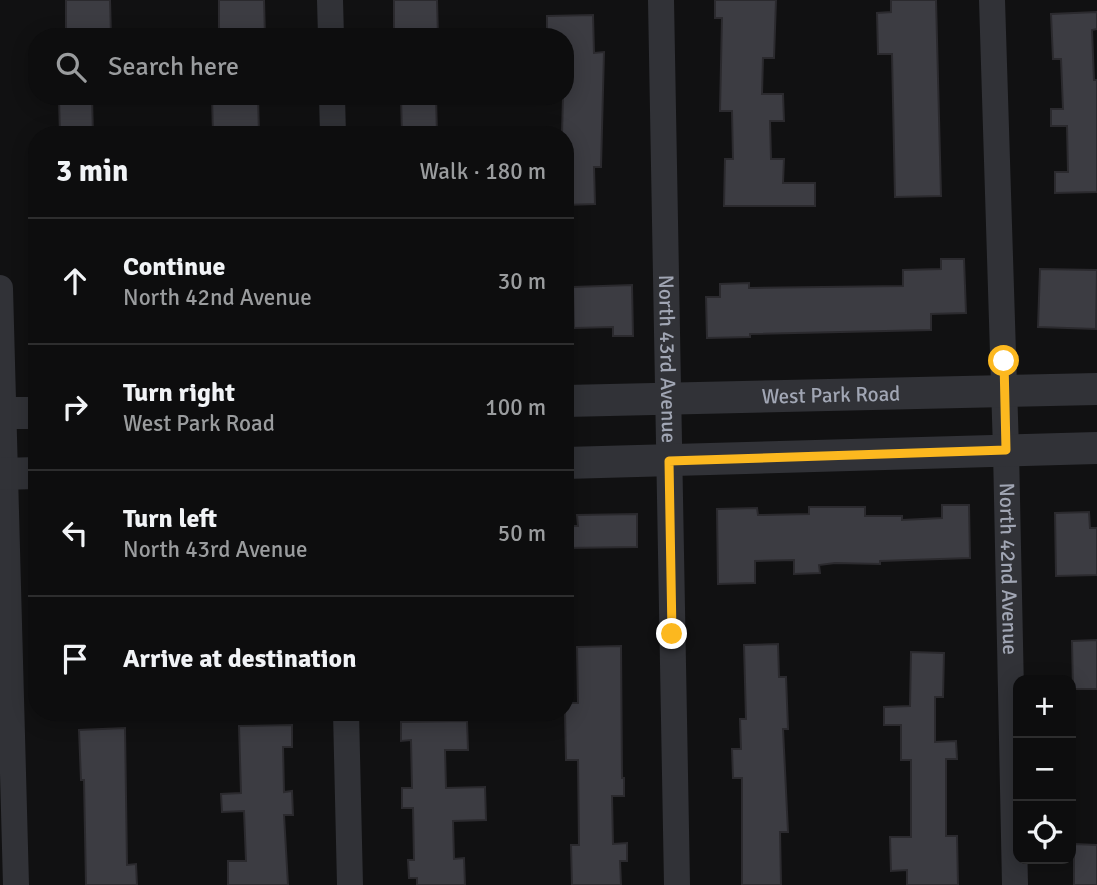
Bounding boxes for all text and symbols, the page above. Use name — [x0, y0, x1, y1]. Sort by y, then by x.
search box — [28, 28, 574, 105]
icon: search — [52, 48, 90, 86]
text: Search here — [108, 51, 239, 83]
text: 3 min — [56, 153, 128, 190]
text: Walk · 180 m — [420, 157, 546, 186]
text: Continue — [123, 251, 225, 283]
icon: ahead — [56, 262, 94, 300]
text: 30 m — [498, 267, 546, 296]
street label: North 43rd Avenue — [653, 274, 682, 443]
text: North 42nd Avenue — [123, 283, 312, 312]
route start — [988, 345, 1019, 376]
text: Turn right — [123, 377, 235, 409]
street label: West Park Road — [761, 380, 901, 410]
icon: right — [56, 388, 94, 426]
text: 100 m — [485, 393, 546, 422]
text: West Park Road — [123, 409, 275, 438]
street label: North 42nd Avenue — [994, 482, 1023, 655]
text: Turn left — [123, 503, 217, 535]
icon: left — [56, 514, 94, 552]
text: 50 m — [498, 519, 546, 548]
text: North 43rd Avenue — [123, 535, 307, 564]
route end — [656, 618, 687, 649]
icon: arrive — [56, 640, 94, 678]
text: Arrive at destination — [123, 643, 356, 675]
map controls — [1013, 675, 1076, 864]
button: + — [1013, 675, 1076, 738]
button: − — [1013, 738, 1076, 801]
button: locate — [1013, 801, 1076, 864]

